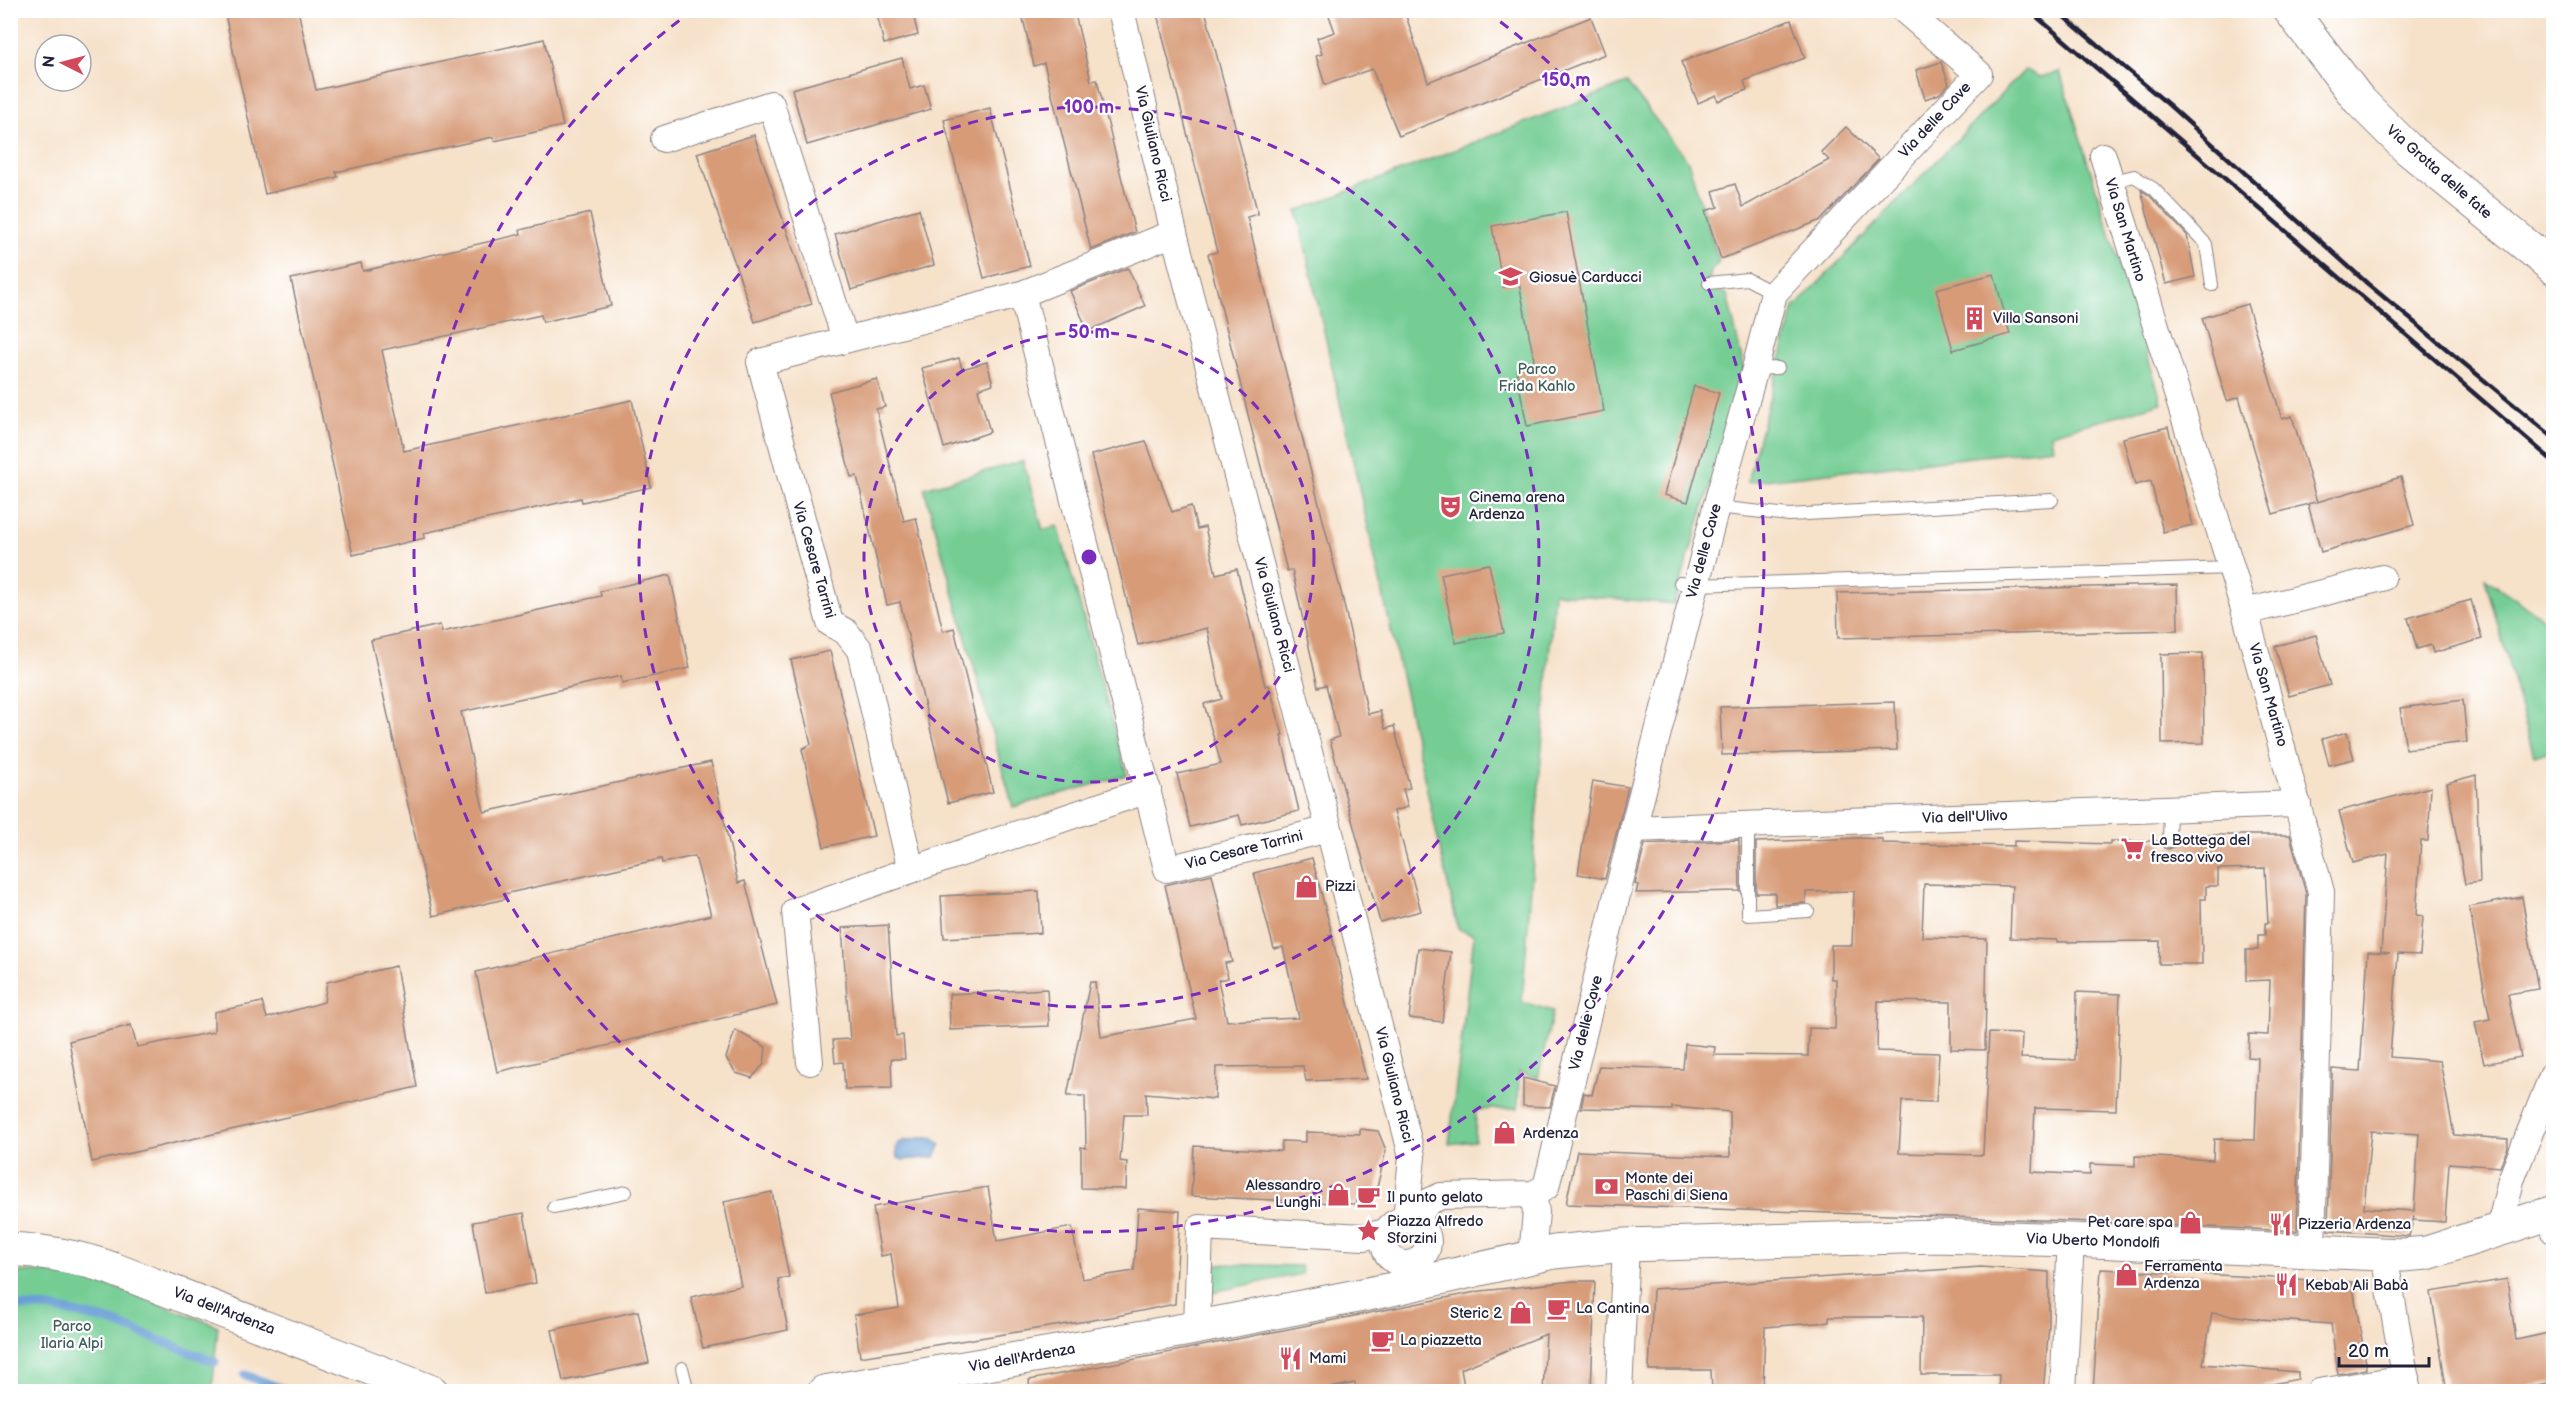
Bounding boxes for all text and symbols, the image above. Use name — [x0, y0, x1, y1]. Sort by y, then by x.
north arrow — [33, 33, 93, 93]
text: N — [39, 55, 60, 69]
text: 150 m — [1541, 70, 1591, 91]
street label: Via delle Cave — [1895, 78, 1975, 162]
street label: Via Giuliano Ricci — [1130, 84, 1176, 204]
text: 100 m — [1064, 97, 1114, 118]
street label: Via Grotta delle fate — [2382, 121, 2496, 223]
street label: Via San Martino — [2100, 176, 2150, 284]
school or university icon: Giosuè Carducci — [1498, 264, 1524, 290]
place label: Giosuè Carducci — [1529, 268, 1642, 287]
building icon: Villa Sansoni — [1962, 305, 1988, 331]
place label: Villa Sansoni — [1993, 309, 2079, 328]
text: 50 m — [1068, 322, 1110, 343]
park label: Parco Frida Kahlo — [1498, 360, 1576, 396]
place label: Cinema arena Ardenza — [1469, 488, 1565, 524]
theatre icon: Cinema arena Ardenza — [1438, 493, 1464, 519]
street label: Via Cesare Tarrini — [788, 499, 840, 621]
street label: Via delle Cave — [1682, 501, 1726, 601]
centre of rings — [1079, 547, 1099, 567]
street label: Via Giuliano Ricci — [1249, 555, 1299, 675]
street label: Via San Martino — [2244, 641, 2292, 749]
street label: Via dell'Ulivo — [1922, 806, 2008, 828]
street label: Via Cesare Tarrini — [1183, 826, 1305, 874]
place label: La Bottega del fresco vivo — [2151, 831, 2250, 867]
supermarket icon: La Bottega del fresco vivo — [2120, 836, 2146, 862]
shop icon: Pizzi — [1294, 873, 1320, 899]
place label: Pizzi — [1325, 877, 1356, 896]
street label: Via delle Cave — [1565, 973, 1607, 1073]
street label: Via Giuliano Ricci — [1370, 1025, 1418, 1145]
shop icon: Ardenza — [1492, 1120, 1518, 1146]
place label: Ardenza — [1523, 1124, 1579, 1143]
place label: Monte dei Paschi di Siena — [1625, 1169, 1728, 1205]
bank icon: Monte dei Paschi di Siena — [1594, 1174, 1620, 1200]
place label: Alessandro Lunghi — [1246, 1176, 1321, 1212]
shop icon: Alessandro Lunghi — [1326, 1181, 1352, 1207]
cafe icon: Il punto gelato — [1356, 1184, 1382, 1210]
place label: Il punto gelato — [1387, 1188, 1483, 1207]
shop icon: Pet care spa — [2178, 1209, 2204, 1235]
restaurant icon: Pizzeria Ardenza — [2267, 1211, 2293, 1237]
place label: Piazza Alfredo Sforzini — [1387, 1212, 1483, 1248]
place label: Pet care spa — [2087, 1213, 2173, 1232]
place label: Pizzeria Ardenza — [2298, 1215, 2411, 1234]
place icon: Piazza Alfredo Sforzini — [1356, 1217, 1382, 1243]
street label: Via Uberto Mondolfi — [2026, 1229, 2160, 1253]
place label: Ferramenta Ardenza — [2144, 1257, 2223, 1293]
shop icon: Ferramenta Ardenza — [2113, 1262, 2139, 1288]
restaurant icon: Kebab Ali Babà — [2274, 1272, 2300, 1298]
place label: Kebab Ali Babà — [2305, 1276, 2409, 1295]
street label: Via dell'Ardenza — [170, 1283, 278, 1339]
cafe icon: La Cantina — [1545, 1295, 1571, 1321]
place label: La Cantina — [1576, 1299, 1649, 1318]
shop icon: Steric 2 — [1507, 1300, 1533, 1326]
place label: Steric 2 — [1450, 1304, 1502, 1323]
park label: Parco Ilaria Alpi — [41, 1317, 103, 1353]
cafe icon: La piazzetta — [1369, 1327, 1395, 1353]
scale bar — [2339, 1330, 2429, 1368]
place label: La piazzetta — [1400, 1331, 1482, 1350]
street label: Via dell'Ardenza — [967, 1339, 1077, 1377]
text: 20 m — [2348, 1341, 2389, 1362]
restaurant icon: Mami — [1278, 1345, 1304, 1371]
place label: Mami — [1309, 1349, 1346, 1368]

